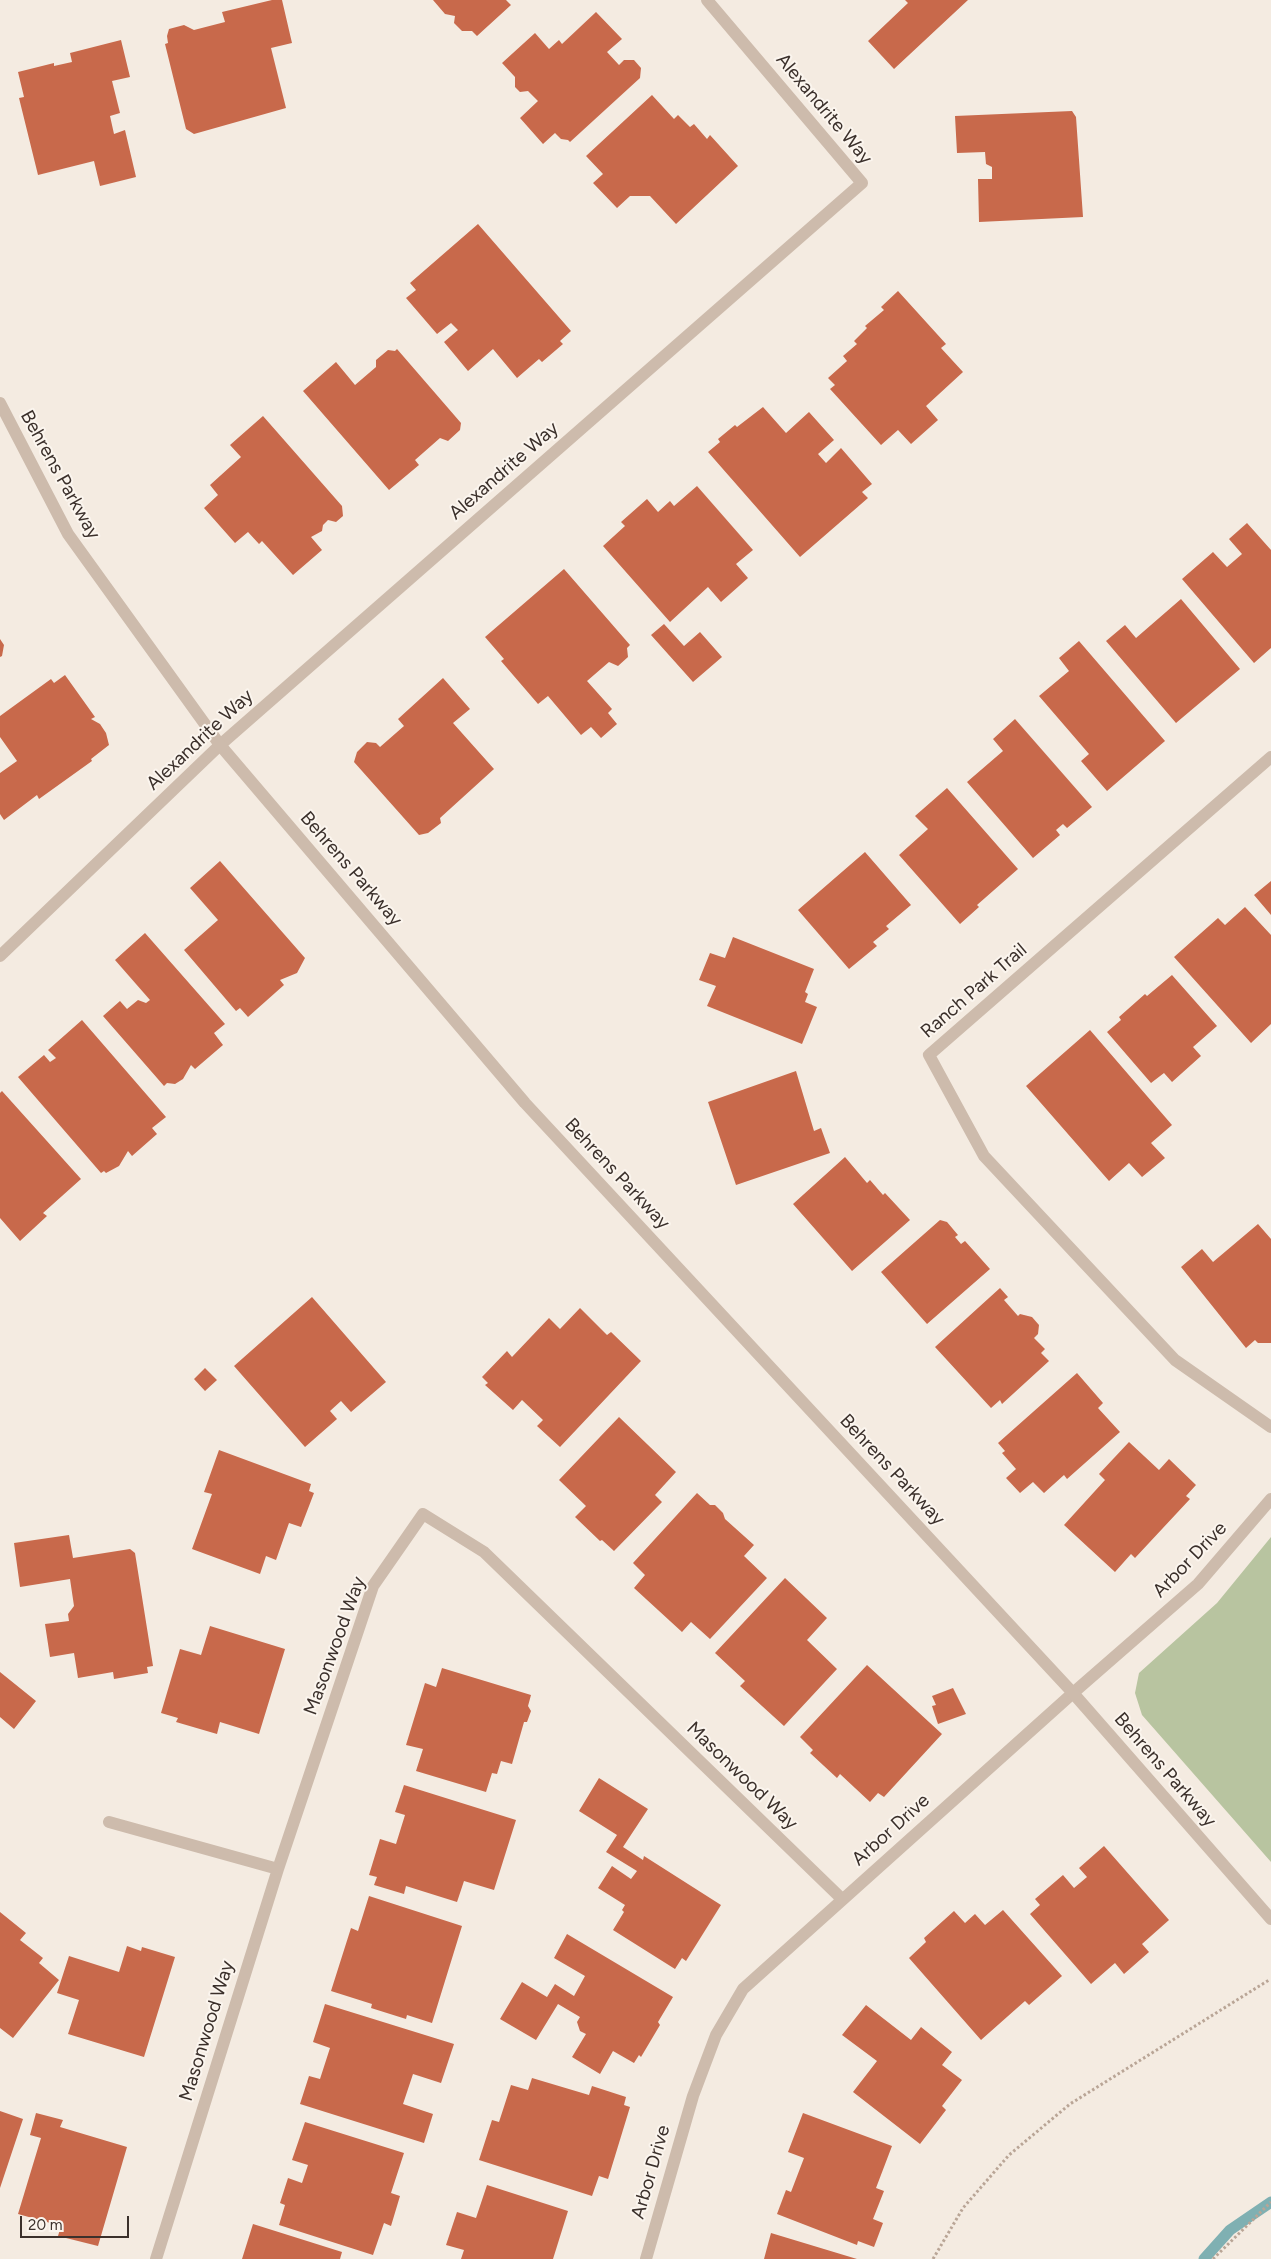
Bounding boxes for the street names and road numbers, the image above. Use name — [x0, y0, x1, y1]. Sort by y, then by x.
street label: Alexandrite Way — [771, 49, 877, 169]
street label: Behrens Parkway — [15, 407, 105, 543]
street label: Alexandrite Way — [445, 417, 563, 525]
street label: Alexandrite Way — [142, 685, 258, 795]
street label: Behrens Parkway — [295, 807, 407, 931]
street label: Ranch Park Trail — [916, 939, 1032, 1043]
street label: Behrens Parkway — [560, 1114, 674, 1234]
street label: Behrens Parkway — [835, 1410, 949, 1530]
street label: Arbor Drive — [1148, 1517, 1232, 1603]
street label: Masonwood Way — [299, 1574, 371, 1718]
street label: Behrens Parkway — [1109, 1708, 1221, 1832]
street label: Masonwood Way — [682, 1717, 802, 1835]
street label: Arbor Drive — [848, 1789, 934, 1871]
street label: Masonwood Way — [175, 1958, 239, 2104]
street label: Arbor Drive — [627, 2122, 675, 2222]

